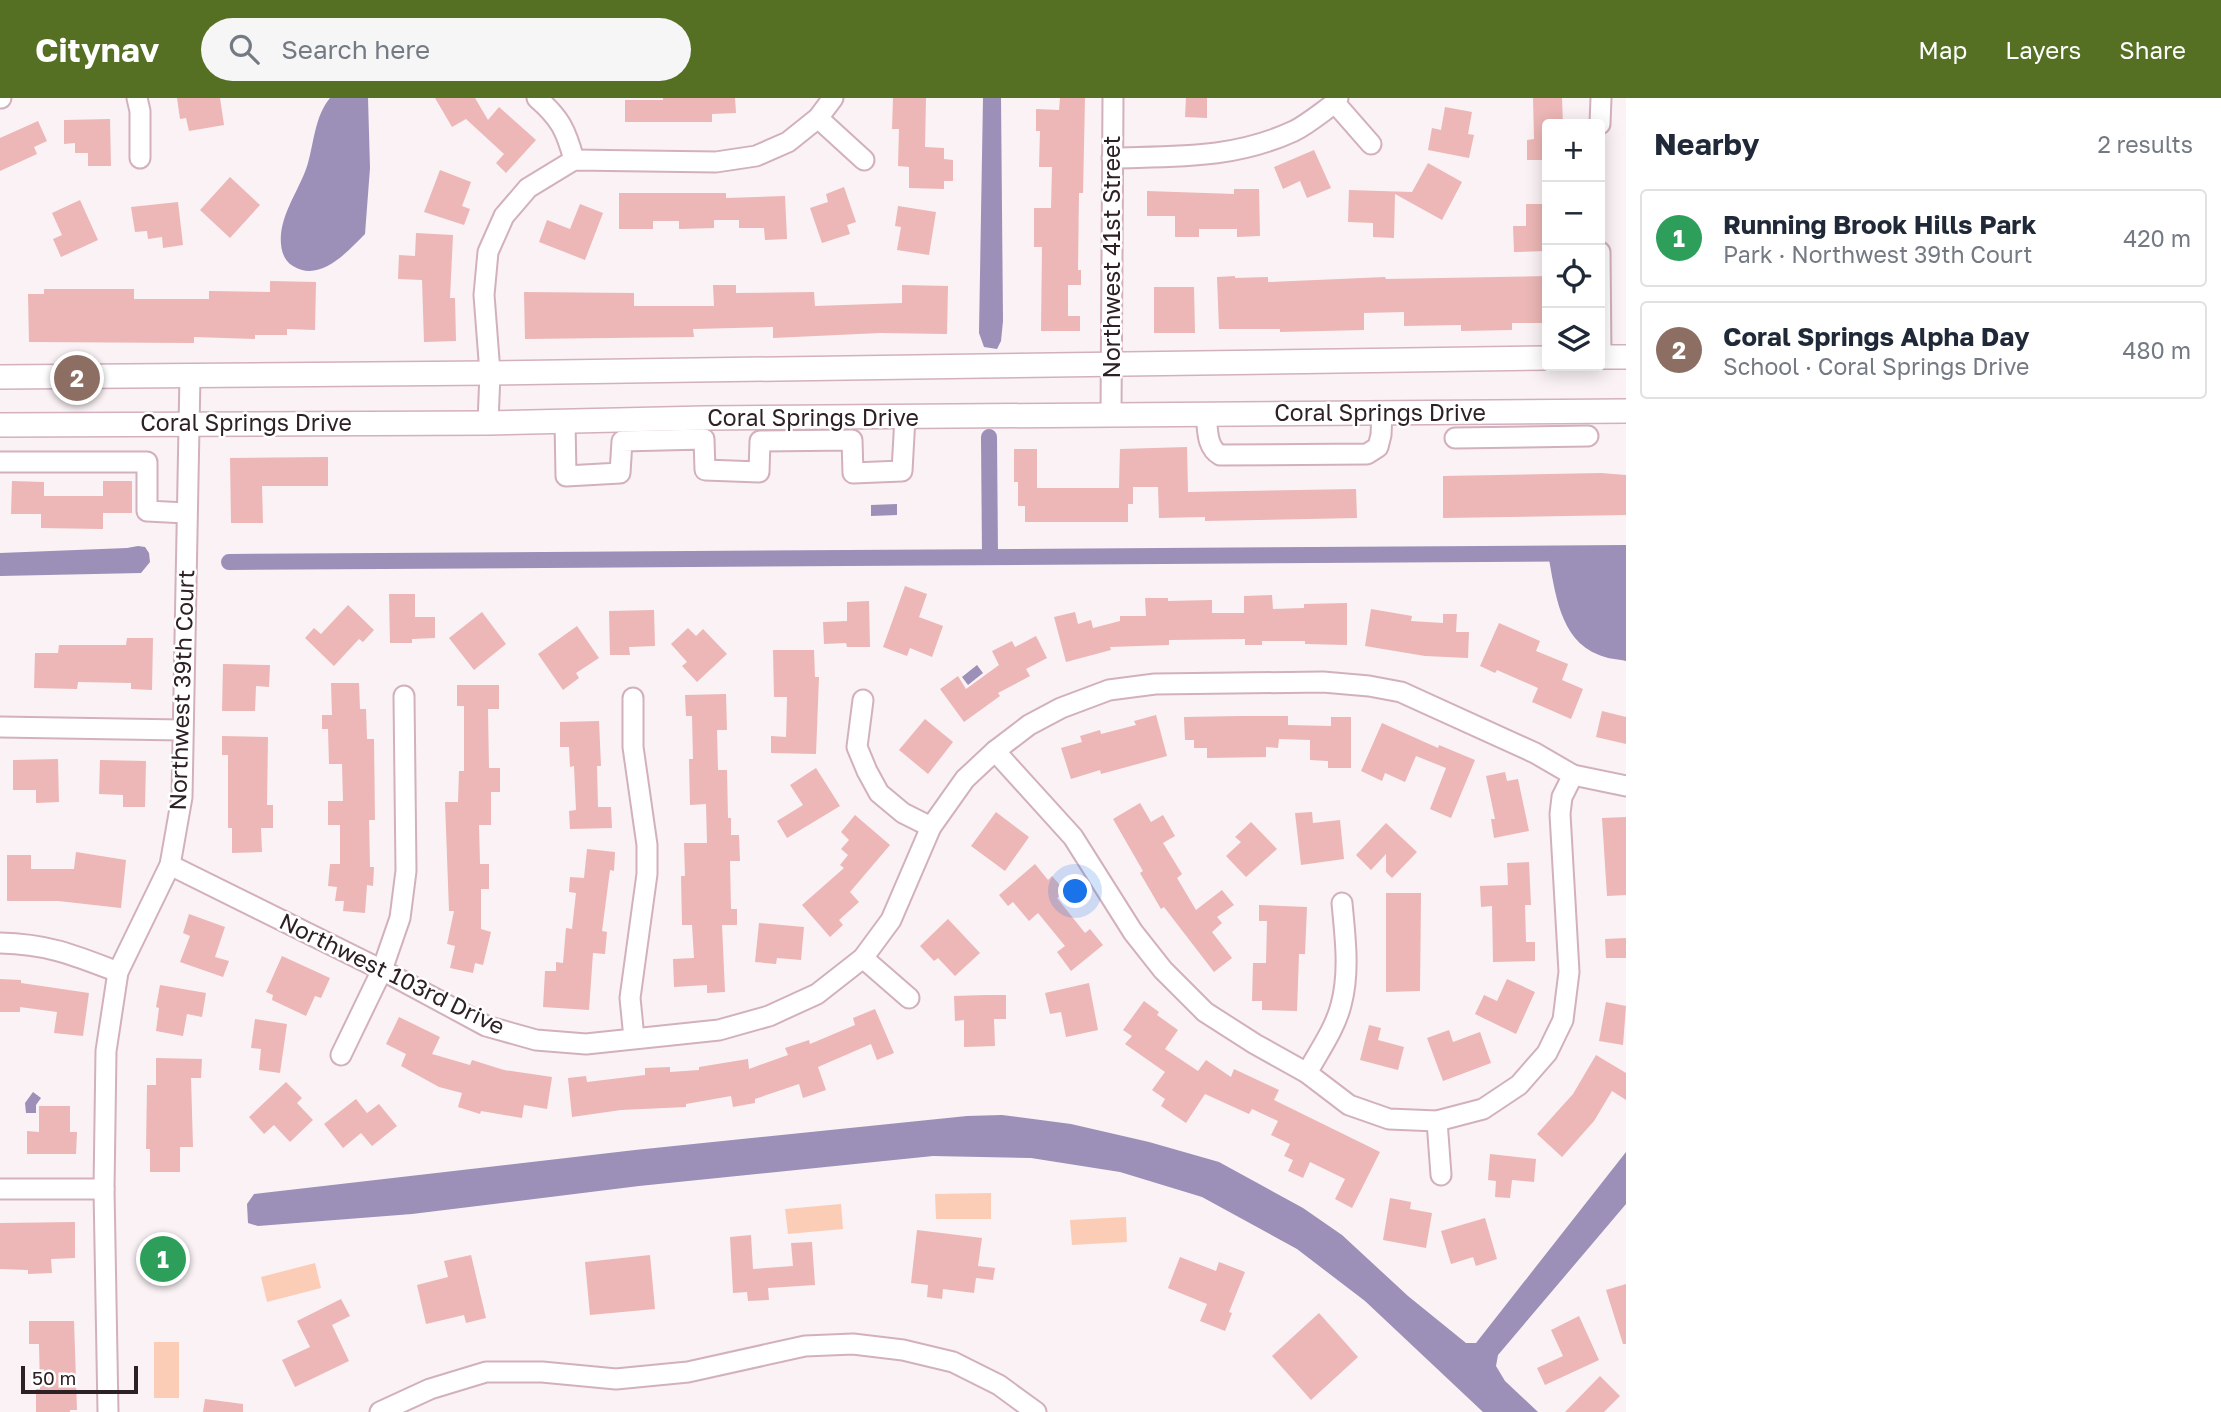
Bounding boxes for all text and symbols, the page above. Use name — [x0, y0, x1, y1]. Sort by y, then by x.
search box — [201, 18, 691, 81]
text: Citynav — [35, 30, 159, 69]
icon: search — [225, 30, 263, 68]
text: Search here — [281, 34, 430, 65]
text: Map — [1918, 35, 1967, 64]
text: Layers — [2005, 35, 2081, 64]
text: Share — [2119, 35, 2186, 64]
map controls — [1542, 119, 1605, 371]
button: + — [1542, 119, 1605, 182]
text: Nearby — [1654, 126, 1759, 162]
text: 2 results — [2097, 130, 2193, 158]
street label: Northwest 41st Street — [1097, 135, 1125, 379]
button: − — [1542, 182, 1605, 245]
text: Running Brook Hills Park — [1723, 209, 2037, 240]
text: 1 — [1673, 224, 1685, 252]
text: 420 m — [2123, 224, 2191, 252]
text: Park · Northwest 39th Court — [1723, 240, 2032, 268]
button: locate — [1542, 245, 1605, 308]
button: layers — [1542, 308, 1605, 371]
text: Coral Springs Alpha Day — [1723, 321, 2030, 352]
text: 2 — [1672, 336, 1686, 364]
text: 480 m — [2123, 336, 2191, 364]
pin: 2 — [54, 352, 100, 404]
text: School · Coral Springs Drive — [1723, 352, 2029, 380]
street label: Coral Springs Drive — [1274, 398, 1486, 426]
street label: Coral Springs Drive — [707, 403, 919, 431]
street label: Coral Springs Drive — [140, 408, 352, 436]
street label: Northwest 39th Court — [163, 569, 199, 811]
your location — [1058, 874, 1092, 908]
street label: Northwest 103rd Drive — [275, 906, 510, 1040]
pin: 1 — [140, 1233, 186, 1285]
scale bar — [21, 1363, 138, 1395]
text: 50 m — [32, 1366, 76, 1389]

